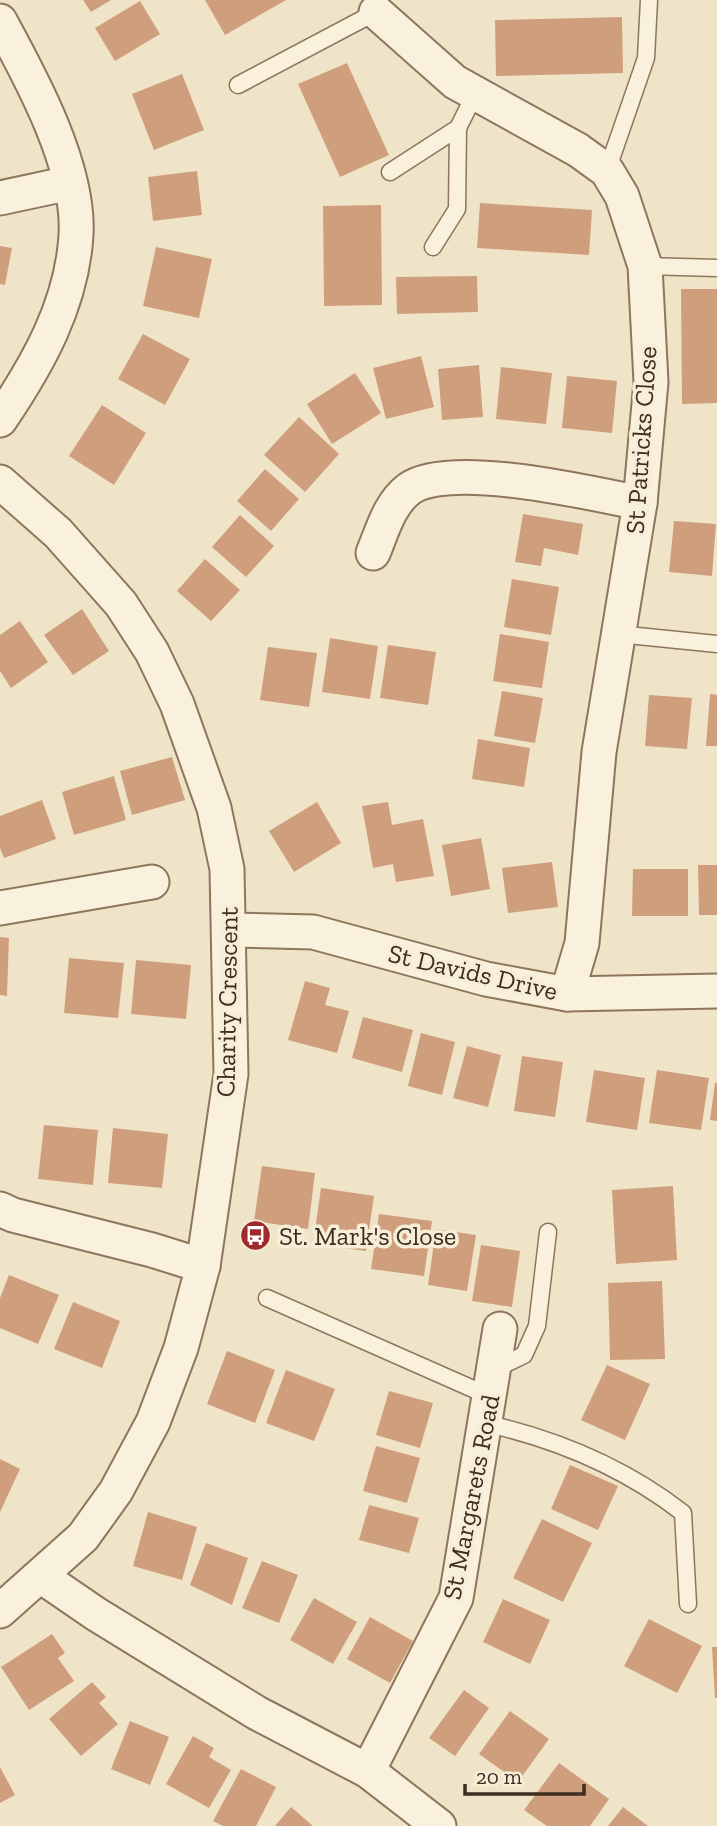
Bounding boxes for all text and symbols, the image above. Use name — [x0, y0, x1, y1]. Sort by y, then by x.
street label: St Patricks Close — [618, 345, 664, 535]
street label: Charity Crescent — [209, 906, 245, 1097]
street label: St Davids Drive — [385, 937, 561, 1007]
bus stop icon: St. Mark's Close — [239, 1219, 273, 1253]
place label: St. Mark's Close — [279, 1220, 456, 1252]
street label: St Margarets Road — [435, 1392, 507, 1602]
scale bar — [465, 1752, 584, 1796]
text: 20 m — [476, 1764, 522, 1789]

